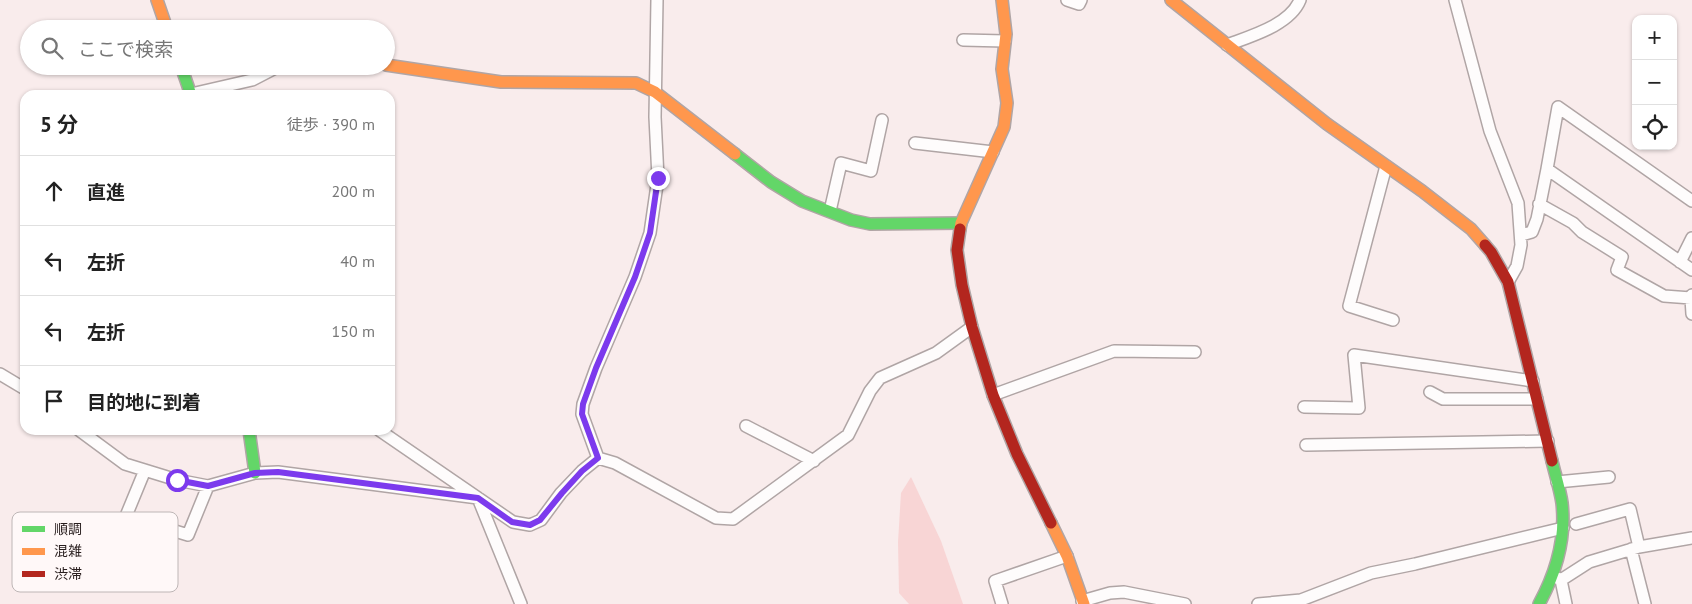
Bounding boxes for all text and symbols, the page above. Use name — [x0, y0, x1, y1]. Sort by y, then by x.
map controls — [1632, 15, 1677, 150]
button: + — [1632, 15, 1677, 60]
search box — [20, 20, 395, 75]
icon: search — [38, 34, 66, 62]
text: ここで検索 — [78, 37, 173, 61]
button: − — [1632, 60, 1677, 105]
button: locate — [1632, 105, 1677, 150]
text: 5 分 — [40, 111, 78, 138]
text: 徒歩 · 390 m — [287, 114, 375, 134]
route end — [647, 167, 670, 190]
icon: ahead — [40, 177, 68, 205]
text: 直進 — [87, 180, 125, 204]
text: 200 m — [332, 181, 375, 201]
icon: left — [40, 247, 68, 275]
text: 左折 — [87, 250, 125, 274]
text: 40 m — [340, 251, 375, 271]
icon: left — [40, 317, 68, 345]
text: 左折 — [87, 320, 125, 344]
text: 150 m — [332, 321, 375, 341]
icon: arrive — [40, 387, 68, 415]
text: 目的地に到着 — [87, 390, 201, 414]
route start — [166, 469, 189, 492]
legend — [12, 512, 178, 592]
text: 順調 — [54, 520, 82, 538]
text: 混雑 — [54, 542, 82, 560]
text: 渋滞 — [54, 565, 82, 583]

